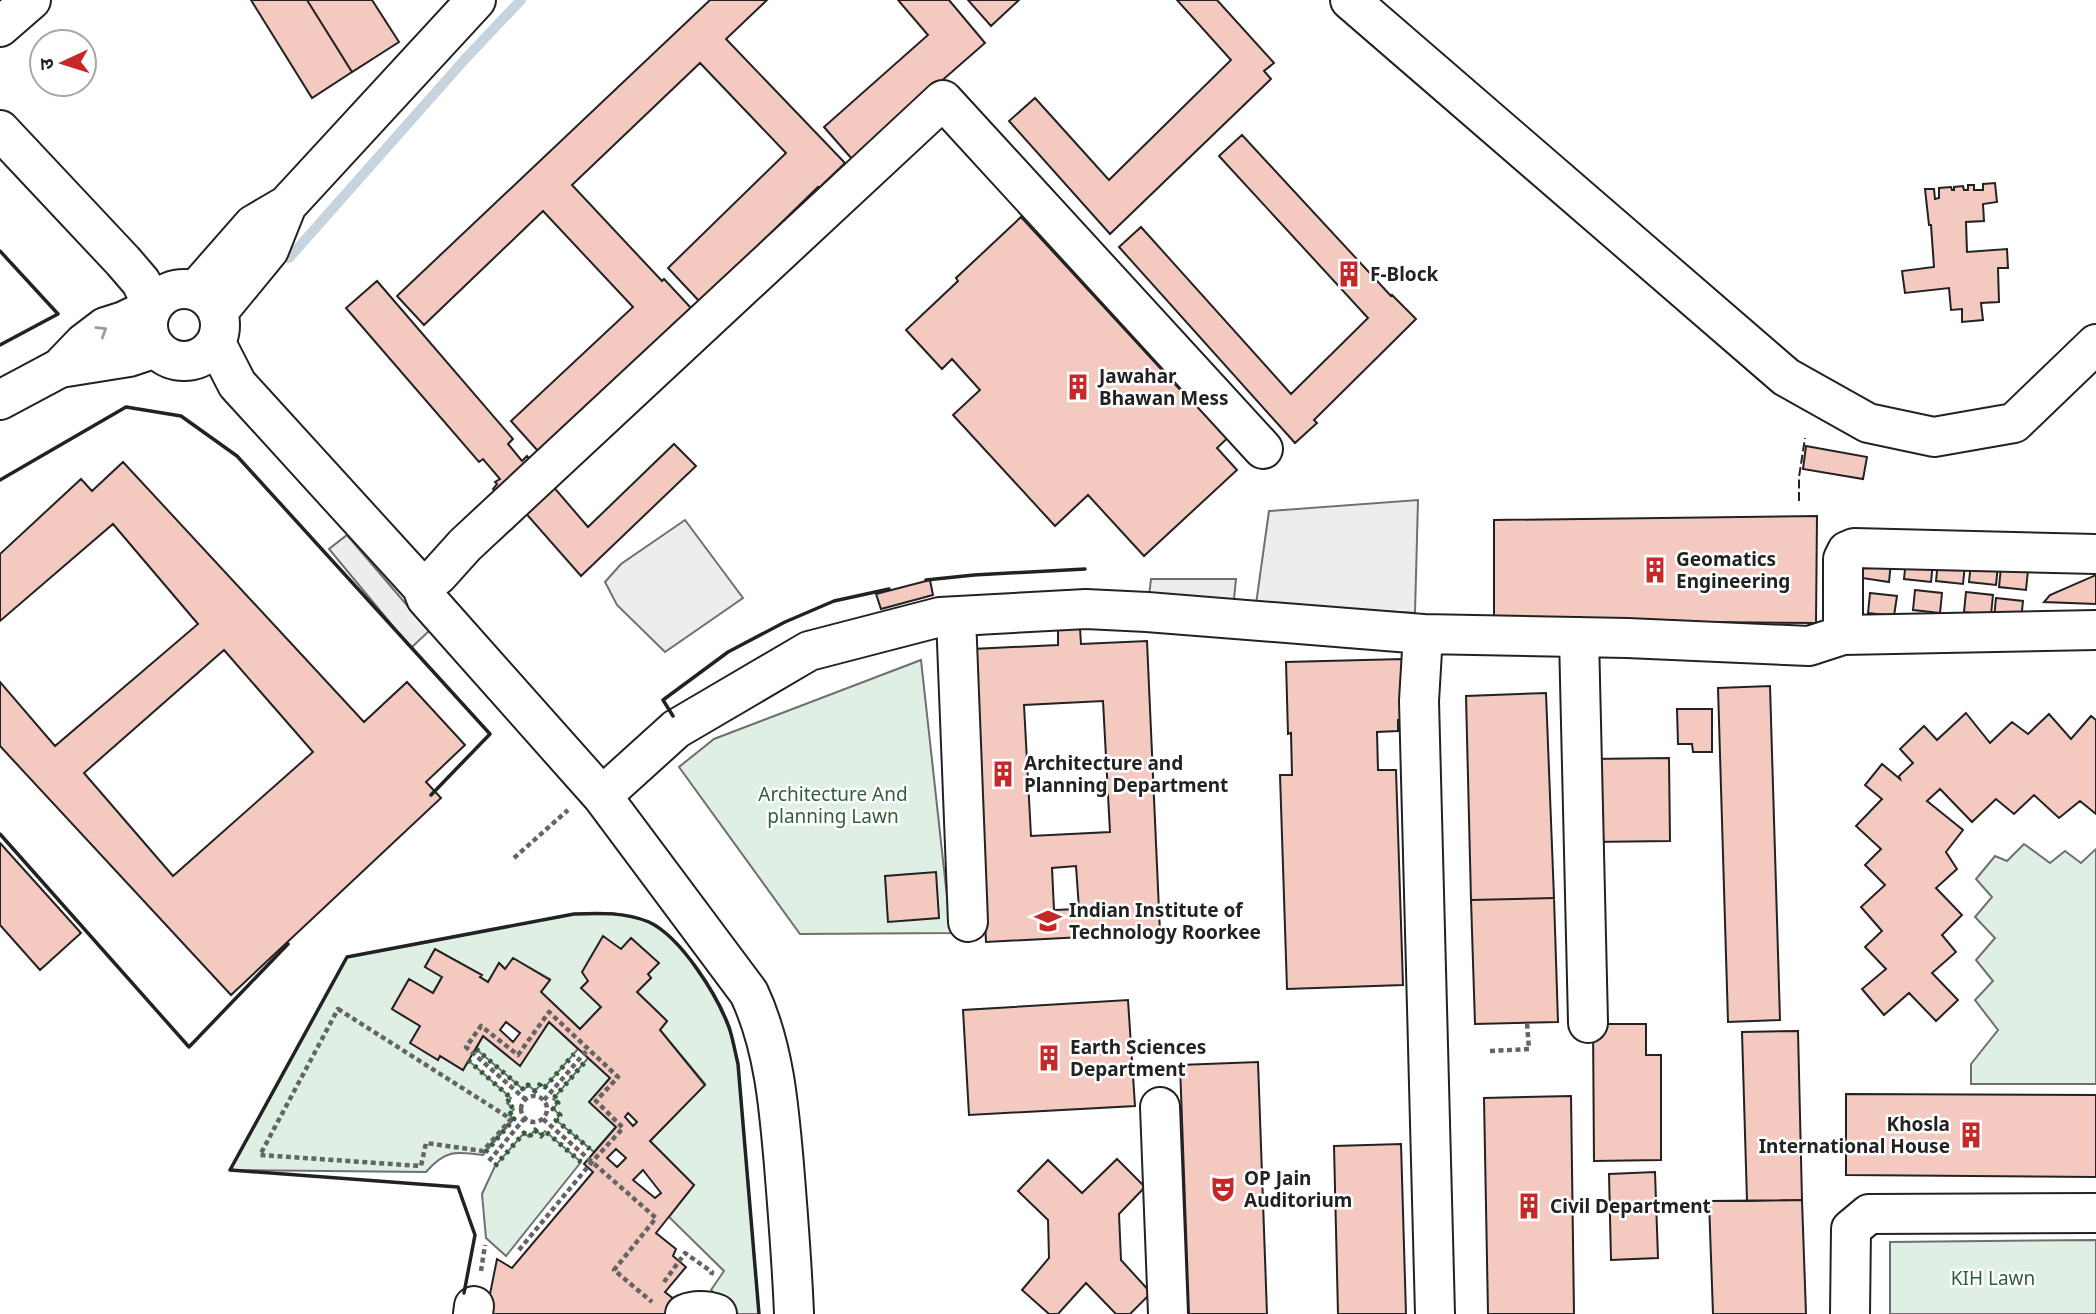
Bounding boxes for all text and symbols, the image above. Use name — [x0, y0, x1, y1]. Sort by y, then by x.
north arrow — [28, 28, 98, 98]
text: उ — [33, 57, 59, 71]
building icon: F-Block — [1334, 259, 1364, 289]
place label: F-Block — [1370, 261, 1438, 287]
one-way arrow — [94, 326, 107, 339]
place label: Jawahar Bhawan Mess — [1097, 363, 1229, 411]
building icon: Jawahar Bhawan Mess — [1063, 372, 1093, 402]
place label: Geomatics Engineering — [1676, 546, 1790, 594]
building icon: Geomatics Engineering — [1640, 555, 1670, 585]
place label: Architecture and Planning Department — [1024, 750, 1228, 798]
building icon: Architecture and Planning Department — [988, 759, 1018, 789]
park label: Architecture And planning Lawn — [758, 781, 908, 829]
place label: Indian Institute of Technology Roorkee — [1069, 897, 1261, 945]
school or university icon: Indian Institute of Technology Roorkee — [1033, 906, 1063, 936]
place label: Earth Sciences Department — [1070, 1034, 1206, 1082]
building icon: Earth Sciences Department — [1034, 1043, 1064, 1073]
place label: Khosla International House — [1759, 1111, 1950, 1159]
building icon: Khosla International House — [1956, 1120, 1986, 1150]
place label: OP Jain Auditorium — [1244, 1165, 1352, 1213]
theatre icon: OP Jain Auditorium — [1208, 1174, 1238, 1204]
building icon: Civil Department — [1514, 1191, 1544, 1221]
place label: Civil Department — [1550, 1193, 1711, 1219]
park label: KIH Lawn — [1951, 1265, 2035, 1291]

